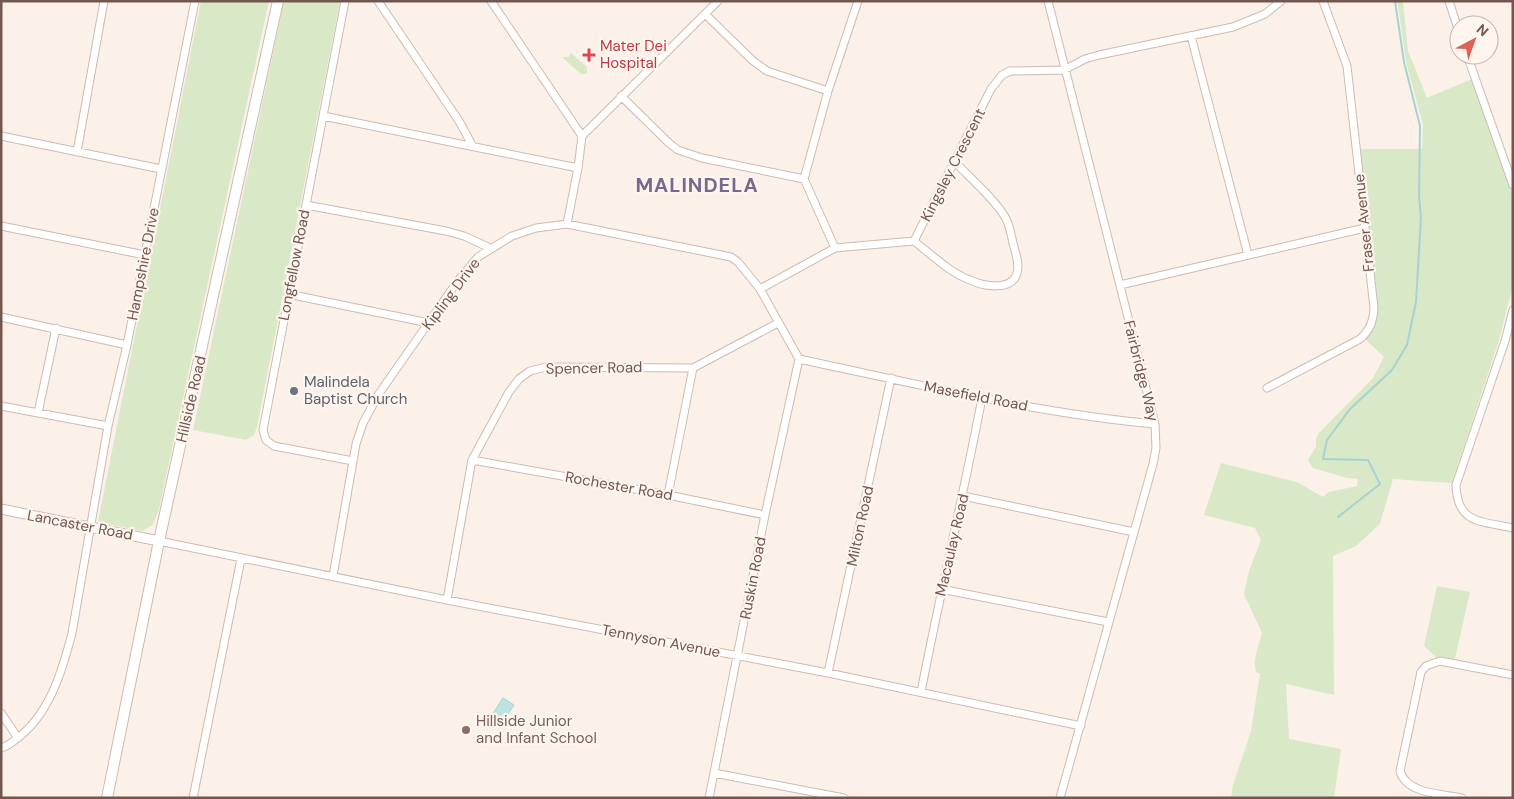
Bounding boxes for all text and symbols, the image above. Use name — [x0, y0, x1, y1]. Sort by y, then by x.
north arrow — [1449, 15, 1499, 65]
text: N — [1473, 20, 1492, 40]
place label: Mater Dei Hospital — [600, 36, 667, 73]
marker: Mater Dei Hospital — [582, 48, 596, 62]
street label: Kingsley Crescent — [916, 105, 990, 225]
district label: MALINDELA — [635, 172, 759, 198]
street label: Fraser Avenue — [1349, 173, 1379, 273]
street label: Hampshire Drive — [122, 206, 164, 322]
street label: Longfellow Road — [273, 208, 315, 322]
street label: Kipling Drive — [417, 254, 485, 334]
street label: Fairbridge Way — [1119, 318, 1163, 424]
street label: Hillside Road — [171, 354, 211, 444]
street label: Spencer Road — [545, 357, 643, 379]
place label: Malindela Baptist Church — [304, 372, 407, 409]
street label: Masefield Road — [922, 376, 1030, 416]
marker: Malindela Baptist Church — [288, 385, 300, 397]
street label: Rochester Road — [564, 467, 674, 505]
street label: Milton Road — [842, 484, 878, 568]
street label: Macaulay Road — [930, 492, 974, 598]
street label: Lancaster Road — [25, 505, 135, 545]
street label: Ruskin Road — [735, 535, 771, 621]
street label: Tennyson Avenue — [600, 620, 722, 662]
place label: Hillside Junior and Infant School — [476, 711, 597, 748]
marker: Hillside Junior and Infant School — [460, 724, 472, 736]

